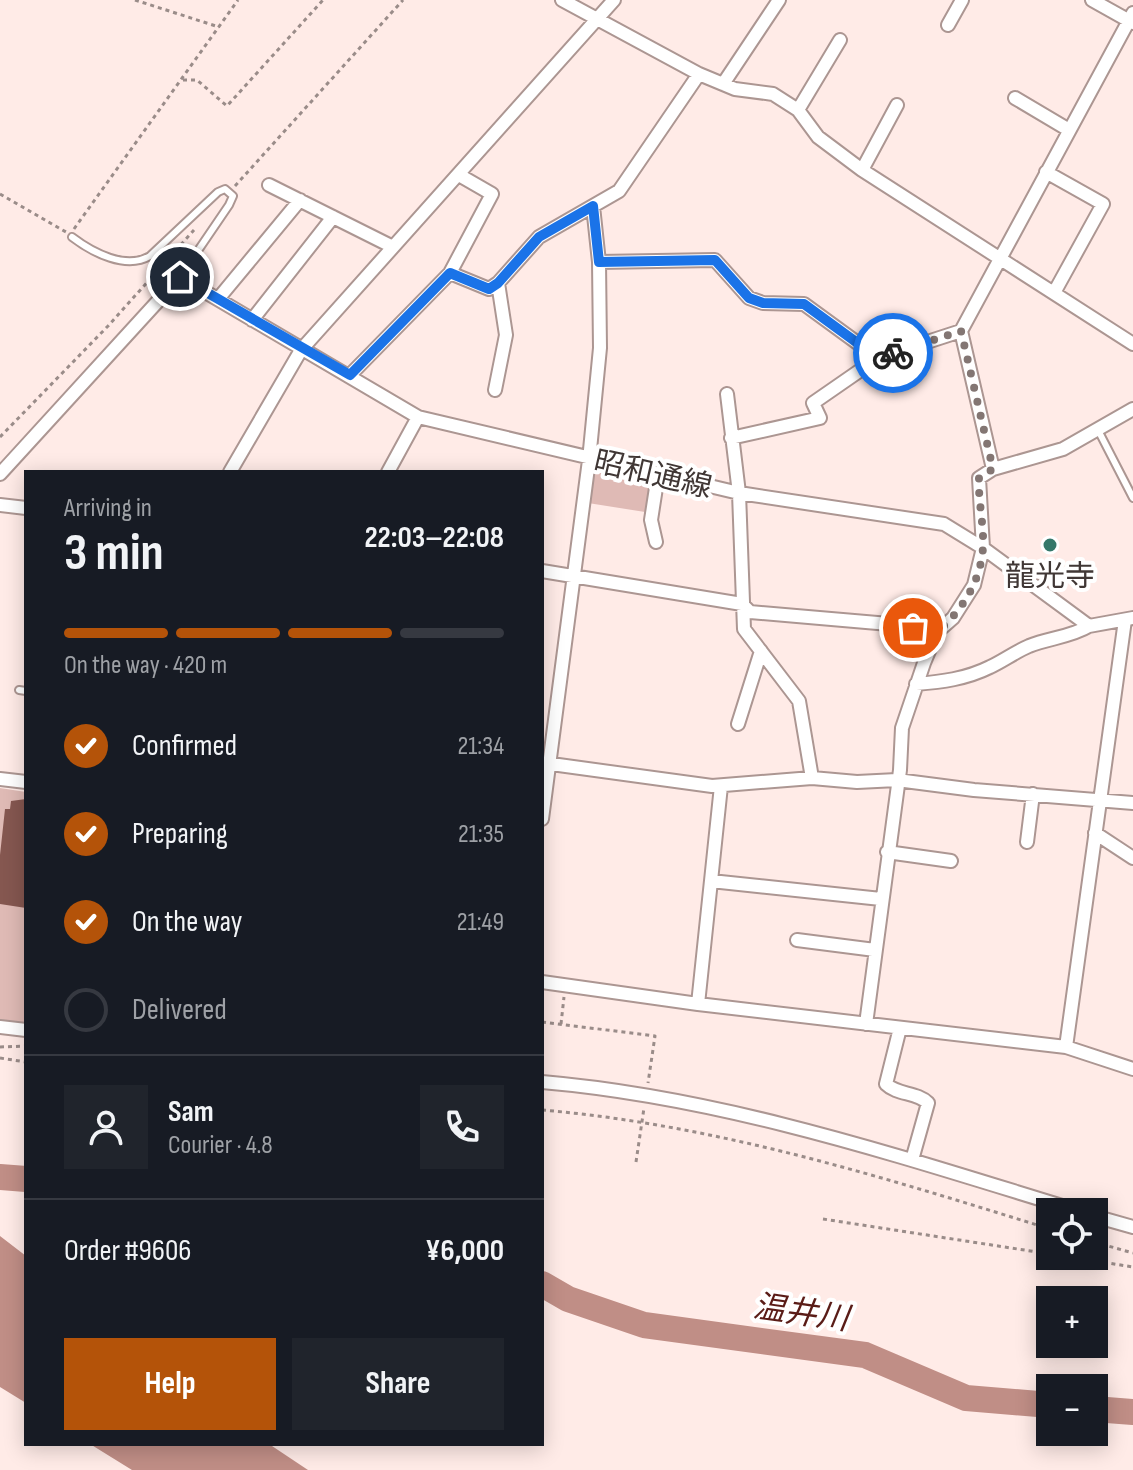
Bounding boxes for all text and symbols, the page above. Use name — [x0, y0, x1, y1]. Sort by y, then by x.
pin — [146, 243, 214, 311]
icon: home — [158, 255, 202, 299]
courier — [853, 313, 933, 393]
icon: bike — [871, 331, 915, 375]
street label: 昭和通線 — [590, 444, 715, 506]
text: Arriving in — [64, 493, 152, 524]
text: 22:03–22:08 — [364, 520, 504, 556]
text: 3 min — [64, 522, 164, 585]
marker: 龍光寺 — [1041, 536, 1059, 554]
place label: 龍光寺 — [1005, 559, 1095, 595]
pin — [879, 594, 947, 662]
icon: bag — [891, 606, 935, 650]
text: On the way · 420 m — [64, 650, 227, 681]
icon: check — [64, 724, 108, 768]
text: Confirmed — [132, 728, 237, 764]
text: 21:34 — [457, 731, 504, 762]
icon: check — [64, 812, 108, 856]
text: Preparing — [132, 816, 228, 852]
text: 21:35 — [458, 819, 504, 850]
icon: check — [64, 900, 108, 944]
text: On the way — [132, 904, 242, 940]
text: 21:49 — [457, 907, 504, 938]
text: Delivered — [132, 992, 227, 1028]
button: person — [64, 1085, 148, 1169]
button: phone — [420, 1085, 504, 1169]
text: Sam — [168, 1094, 214, 1130]
text: Courier · 4.8 — [168, 1130, 273, 1161]
map controls — [1036, 1198, 1108, 1446]
button: locate — [1036, 1198, 1108, 1270]
text: Order #9606 — [64, 1233, 191, 1269]
text: ¥6,000 — [425, 1233, 504, 1269]
button: + — [1036, 1286, 1108, 1358]
water label: 温井川 — [751, 1287, 854, 1340]
button: Help — [64, 1338, 276, 1430]
button: Share — [292, 1338, 504, 1430]
button: − — [1036, 1374, 1108, 1446]

